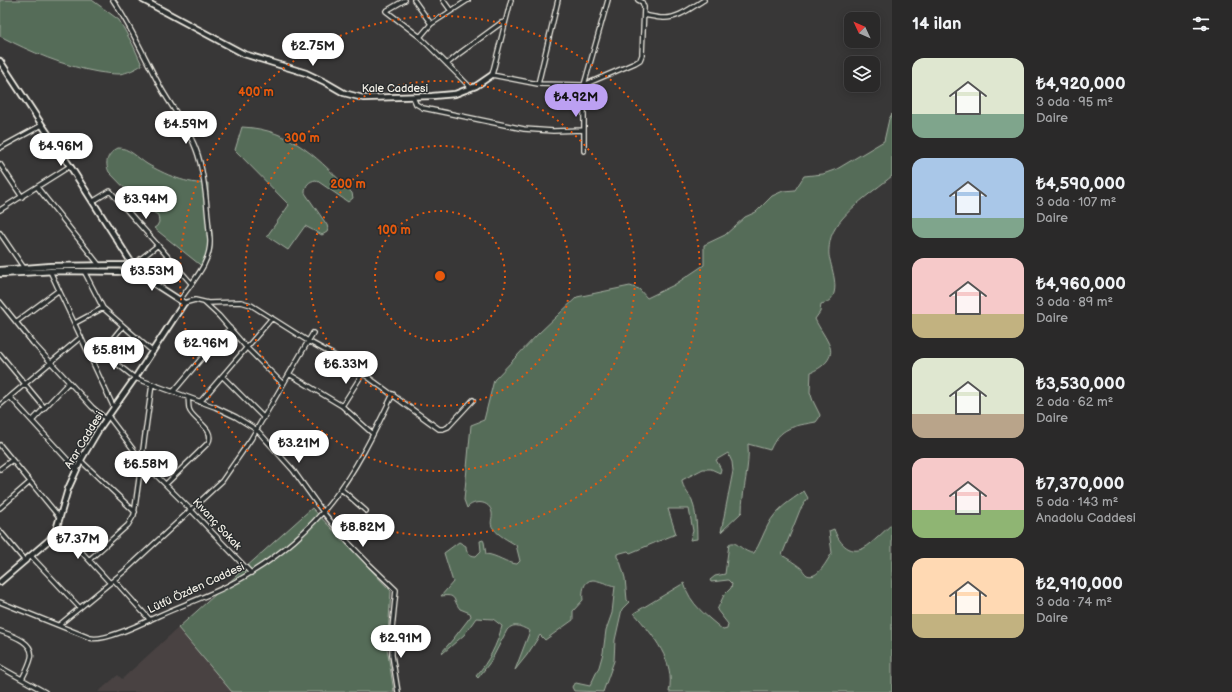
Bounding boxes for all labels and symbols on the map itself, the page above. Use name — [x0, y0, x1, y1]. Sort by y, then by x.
north arrow — [844, 12, 880, 48]
pin: ₺2.75M — [280, 33, 346, 67]
street label: Kale Caddesi — [362, 82, 429, 95]
pin: ₺4.92M — [543, 84, 609, 118]
text: 400 m — [238, 85, 274, 100]
pin: ₺4.59M — [153, 111, 219, 145]
text: 300 m — [284, 131, 320, 146]
pin: ₺4.96M — [28, 133, 94, 167]
text: 200 m — [330, 177, 366, 192]
pin: ₺3.94M — [113, 186, 179, 220]
text: 100 m — [377, 223, 411, 238]
pin: ₺3.53M — [119, 258, 185, 292]
centre of rings — [433, 269, 447, 283]
pin: ₺2.96M — [173, 330, 239, 364]
pin: ₺5.81M — [81, 337, 147, 371]
pin: ₺6.33M — [313, 351, 379, 385]
street label: Arar Caddesi — [62, 409, 106, 471]
pin: ₺3.21M — [266, 430, 332, 464]
pin: ₺6.58M — [113, 451, 179, 485]
street label: Kıvanç Sokak — [190, 496, 245, 553]
pin: ₺8.82M — [330, 514, 396, 548]
pin: ₺7.37M — [45, 526, 111, 560]
street label: Lütfü Özden Caddesi — [145, 559, 247, 616]
pin: ₺2.91M — [368, 625, 434, 659]

